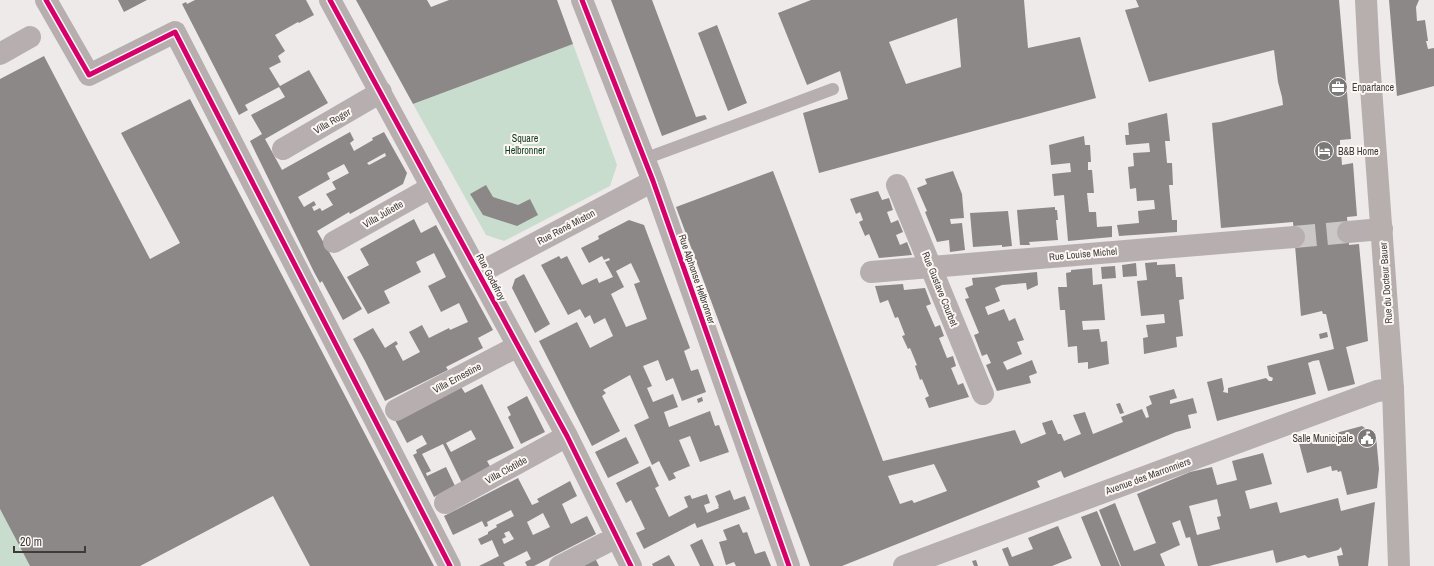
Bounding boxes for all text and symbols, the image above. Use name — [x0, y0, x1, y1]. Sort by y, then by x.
office icon: Enpartance — [1327, 76, 1349, 98]
place label: Enpartance — [1352, 81, 1394, 94]
street label: Villa Roger — [311, 105, 353, 137]
park label: Square Helbronner — [505, 132, 546, 157]
hotel icon: B&B Home — [1313, 140, 1335, 162]
place label: B&B Home — [1338, 145, 1379, 158]
street label: Villa Juliette — [360, 197, 406, 231]
street label: Rue René Miston — [535, 206, 597, 248]
street label: Rue Alphonse Helbronner — [676, 232, 719, 326]
street label: Rue du Docteur Bauer — [1377, 242, 1395, 324]
street label: Rue Louise Michel — [1048, 245, 1118, 263]
street label: Rue Gustave Courbet — [919, 250, 961, 329]
street label: Rue Godefroy — [473, 251, 509, 303]
street label: Villa Ernestine — [430, 360, 484, 396]
public building icon: Salle Municipale — [1356, 427, 1378, 449]
place label: Salle Municipale — [1292, 432, 1353, 445]
street label: Villa Clotilde — [483, 453, 530, 487]
street label: Avenue des Marronniers — [1103, 455, 1192, 498]
scale bar — [14, 528, 85, 554]
text: 20 m — [20, 534, 42, 550]

